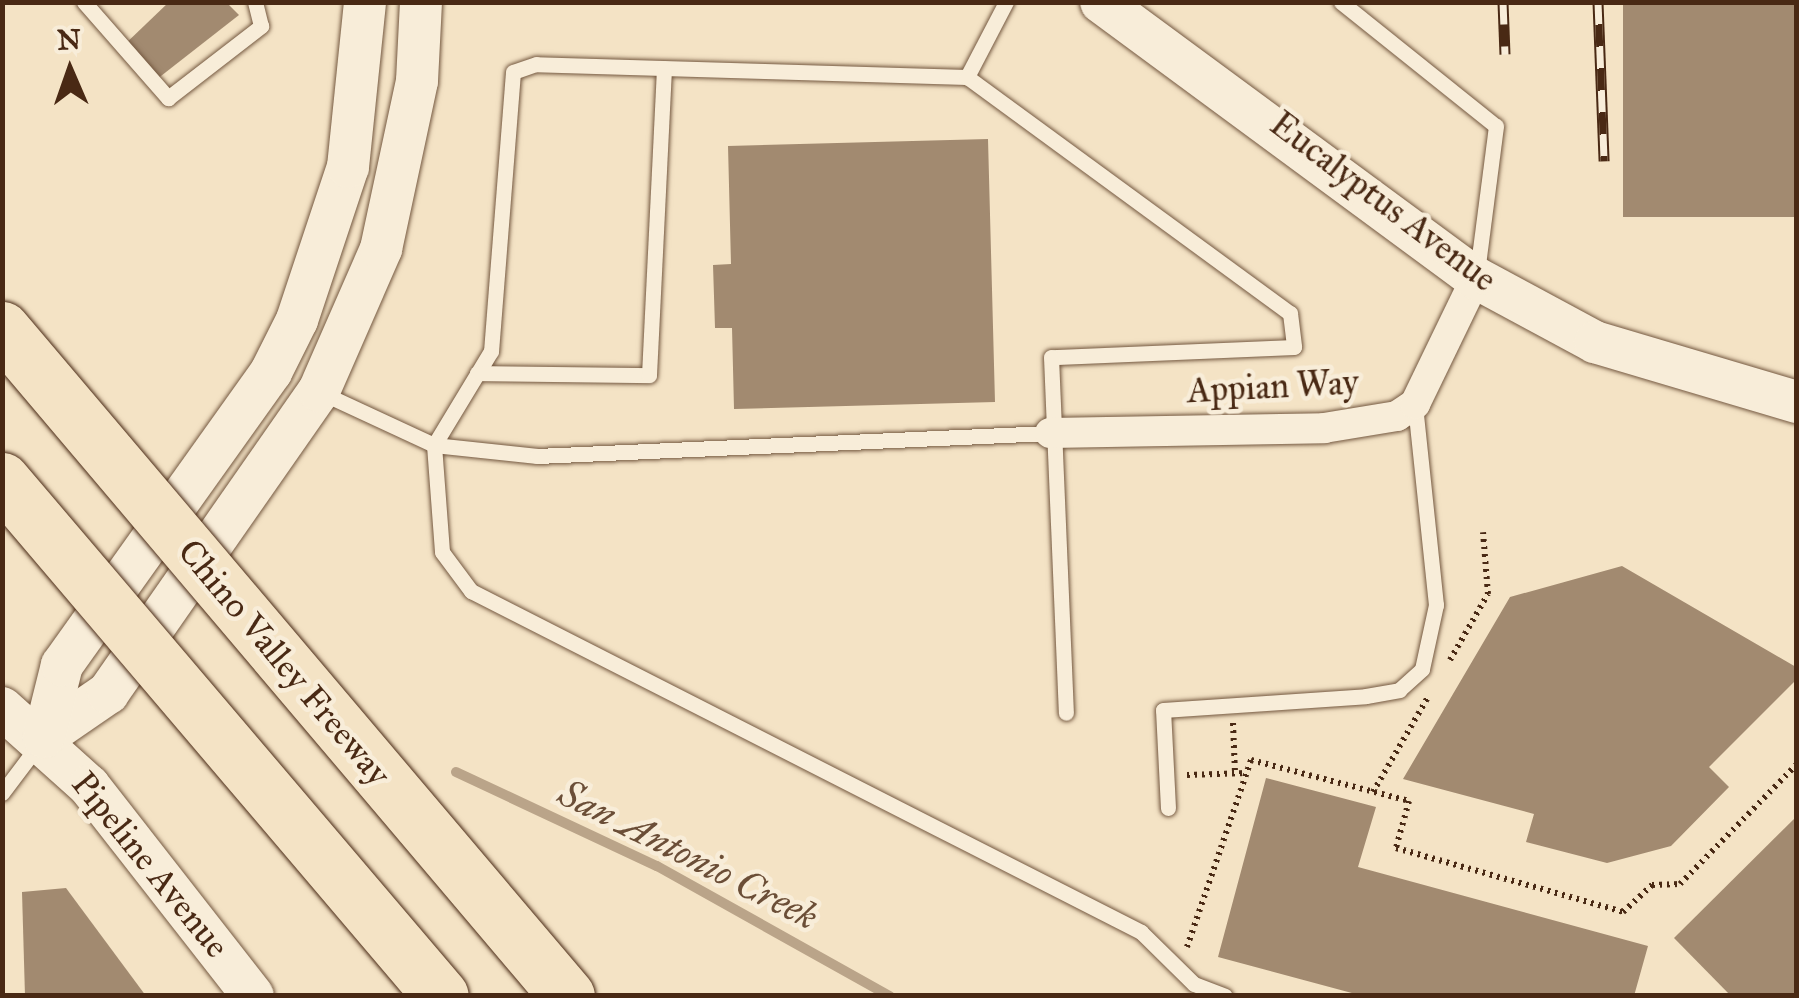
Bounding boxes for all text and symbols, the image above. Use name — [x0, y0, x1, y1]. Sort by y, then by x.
north arrow — [20, 20, 120, 120]
text: N — [56, 22, 81, 57]
street label: Eucalyptus Avenue — [1262, 103, 1504, 301]
street label: Appian Way — [1186, 362, 1360, 412]
street label: Chino Valley Freeway — [169, 531, 399, 795]
street label: Pipeline Avenue — [62, 764, 238, 966]
water label: San Antonio Creek — [551, 770, 825, 940]

